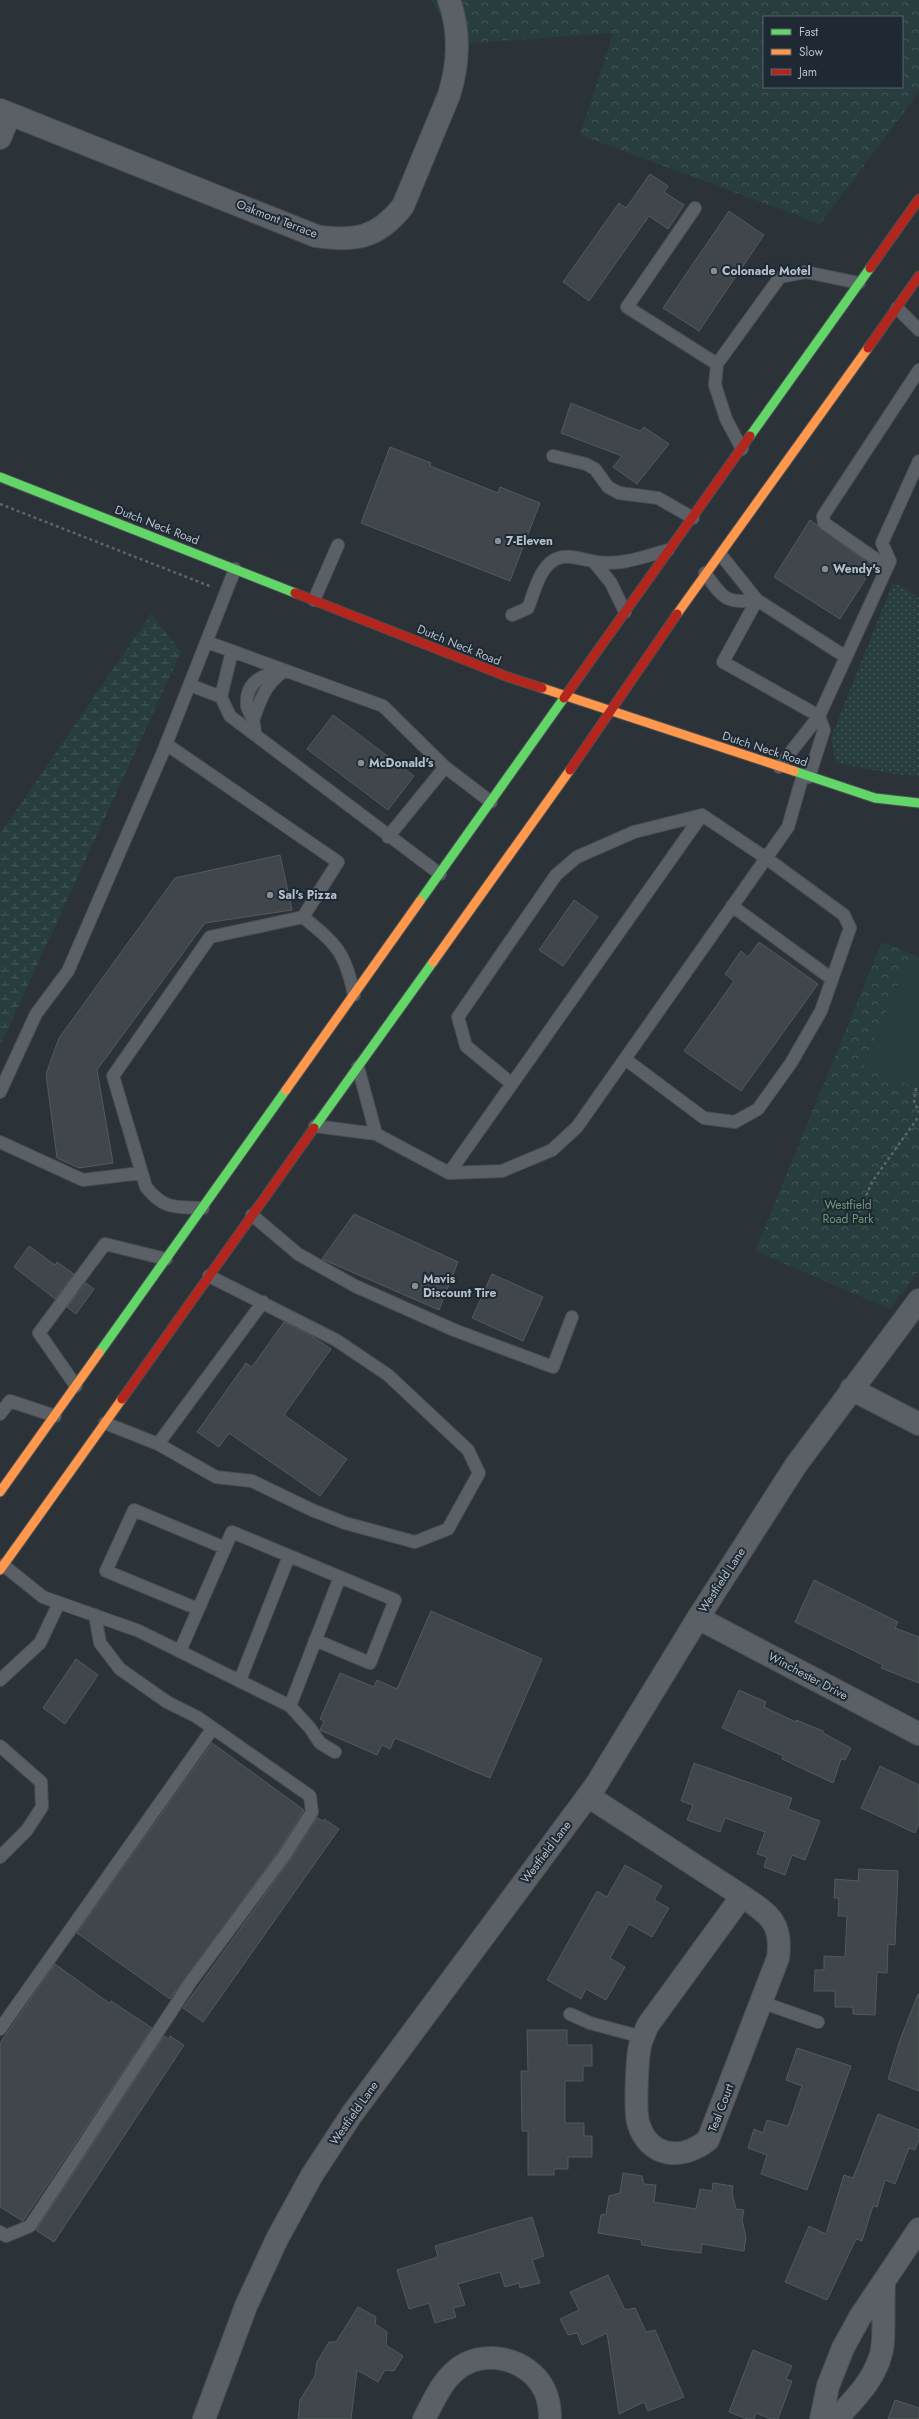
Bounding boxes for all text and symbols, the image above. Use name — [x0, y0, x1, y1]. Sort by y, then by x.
legend — [763, 16, 903, 88]
text: Fast — [799, 23, 818, 41]
text: Slow — [799, 43, 824, 61]
text: Jam — [797, 63, 817, 81]
street label: Oakmont Terrace — [234, 195, 320, 243]
place label: Colonade Motel — [722, 262, 811, 280]
marker: Colonade Motel — [709, 266, 719, 276]
street label: Dutch Neck Road — [112, 501, 202, 549]
place label: 7-Eleven — [506, 532, 553, 550]
marker: 7-Eleven — [493, 536, 503, 546]
place label: Wendy's — [833, 560, 881, 578]
marker: Wendy's — [820, 564, 830, 574]
street label: Dutch Neck Road — [414, 620, 504, 670]
street label: Dutch Neck Road — [720, 727, 810, 771]
place label: McDonald's — [369, 754, 434, 772]
marker: McDonald's — [356, 758, 366, 768]
place label: Sal's Pizza — [278, 886, 337, 904]
marker: Sal's Pizza — [265, 890, 275, 900]
park label: Westfield Road Park — [823, 1196, 874, 1228]
place label: Mavis Discount Tire — [423, 1270, 497, 1302]
marker: Mavis Discount Tire — [410, 1281, 420, 1291]
street label: Westfield Lane — [694, 1544, 750, 1616]
street label: Winchester Drive — [765, 1647, 851, 1705]
street label: Westfield Lane — [516, 1817, 576, 1887]
street label: Westfield Lane — [325, 2077, 383, 2149]
street label: Teal Court — [704, 2081, 739, 2135]

